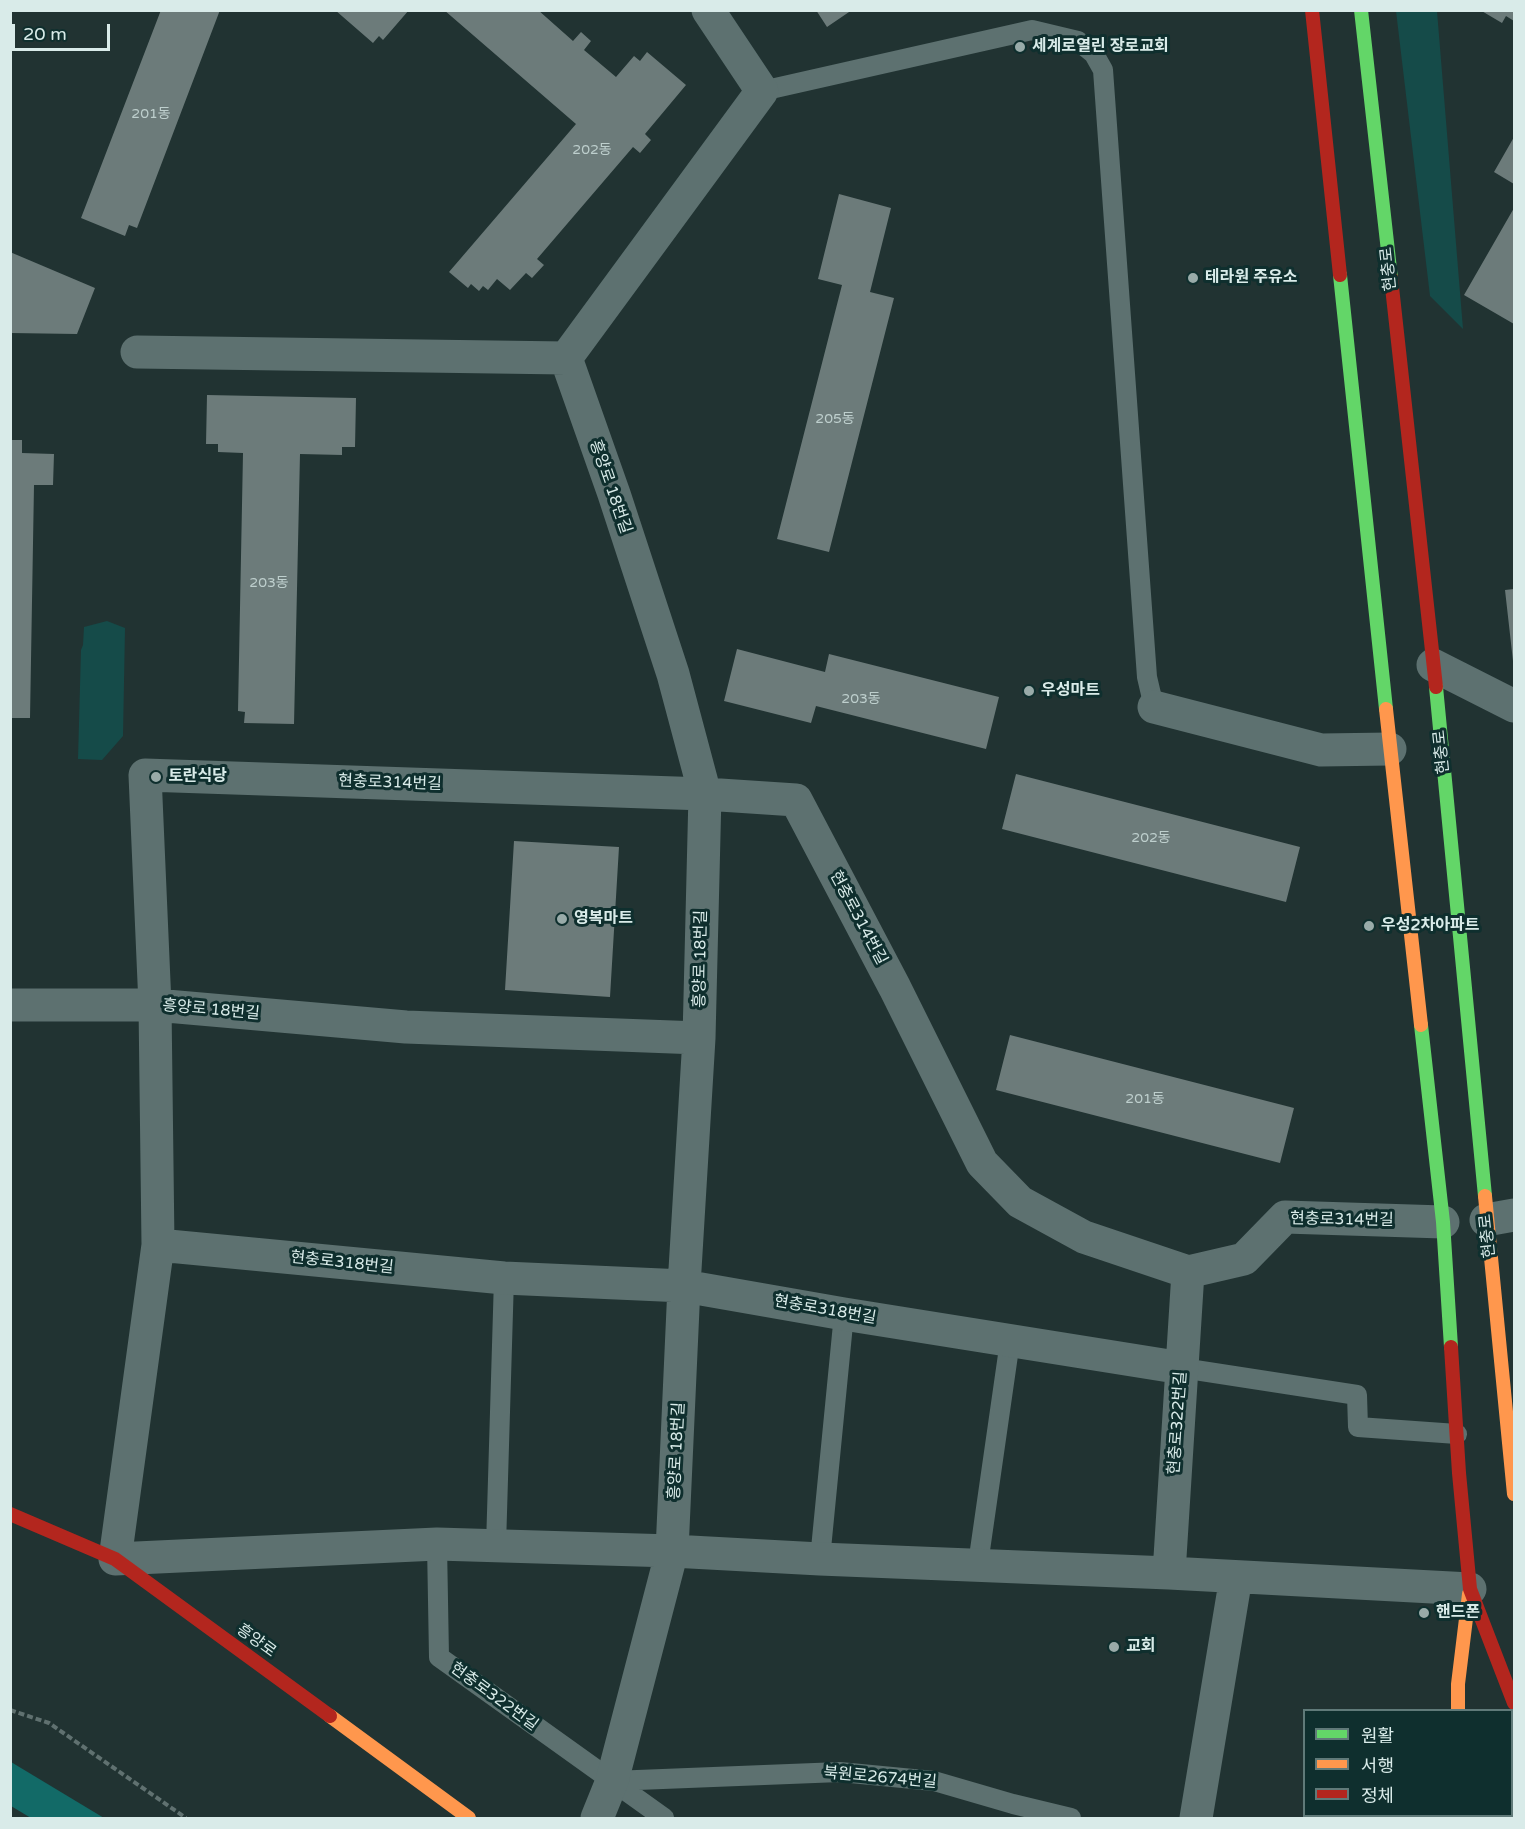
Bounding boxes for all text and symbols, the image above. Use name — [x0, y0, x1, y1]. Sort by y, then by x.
scale bar — [15, 12, 112, 50]
text: 20 m — [23, 23, 67, 45]
place label: 세계로열린 장로교회 — [1032, 37, 1169, 57]
marker: 세계로열린 장로교회 — [1013, 40, 1027, 54]
house number: 201동 — [131, 106, 171, 122]
house number: 202동 — [572, 142, 612, 158]
street label: 현충로 — [1377, 246, 1401, 292]
place label: 테라원 주유소 — [1205, 268, 1297, 288]
marker: 테라원 주유소 — [1186, 271, 1200, 285]
house number: 205동 — [815, 411, 855, 427]
street label: 흥양로 18번길 — [585, 438, 635, 536]
house number: 203동 — [249, 575, 289, 591]
place label: 우성마트 — [1041, 681, 1100, 701]
marker: 우성마트 — [1022, 684, 1036, 698]
house number: 203동 — [841, 691, 881, 707]
street label: 현충로 — [1430, 729, 1454, 775]
place label: 토란식당 — [168, 767, 227, 787]
marker: 토란식당 — [149, 770, 163, 784]
street label: 현충로314번길 — [338, 772, 442, 794]
house number: 202동 — [1131, 830, 1171, 846]
street label: 현충로314번길 — [825, 868, 891, 968]
place label: 영복마트 — [574, 909, 633, 929]
street label: 흥양로 18번길 — [691, 910, 711, 1008]
marker: 영복마트 — [555, 912, 569, 926]
place label: 우성2차아파트 — [1381, 916, 1479, 936]
marker: 우성2차아파트 — [1362, 919, 1376, 933]
street label: 흥양로 18번길 — [161, 996, 261, 1024]
house number: 201동 — [1125, 1091, 1165, 1107]
street label: 현충로314번길 — [1290, 1209, 1394, 1231]
street label: 현충로 — [1476, 1213, 1500, 1259]
street label: 현충로318번길 — [289, 1248, 395, 1278]
street label: 현충로318번길 — [772, 1292, 878, 1328]
street label: 현충로322번길 — [1165, 1371, 1191, 1475]
street label: 흥양로 18번길 — [665, 1402, 689, 1500]
place label: 핸드폰 — [1436, 1603, 1480, 1623]
marker: 핸드폰 — [1417, 1606, 1431, 1620]
street label: 흥양로 — [232, 1620, 280, 1662]
place label: 교회 — [1126, 1637, 1155, 1657]
marker: 교회 — [1107, 1640, 1121, 1654]
street label: 현충로322번길 — [446, 1659, 542, 1735]
legend — [1303, 1709, 1513, 1817]
text: 원활 — [1361, 1725, 1394, 1747]
text: 서행 — [1361, 1755, 1394, 1777]
street label: 북원로2674번길 — [822, 1763, 938, 1793]
text: 정체 — [1361, 1785, 1394, 1807]

